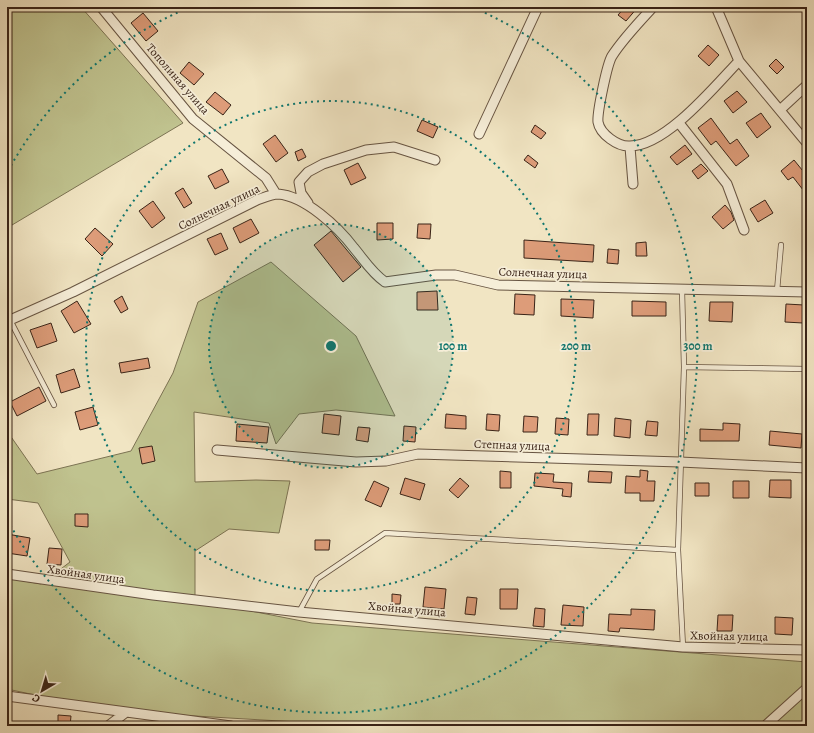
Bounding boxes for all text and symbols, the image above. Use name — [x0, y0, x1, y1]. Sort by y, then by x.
street label: Тополиная улица — [143, 40, 214, 118]
street label: Солнечная улица — [176, 180, 263, 234]
street label: Солнечная улица — [498, 263, 588, 283]
text: 100 m — [439, 338, 467, 354]
text: 200 m — [561, 338, 591, 354]
text: 300 m — [683, 338, 713, 354]
centre of rings — [324, 339, 338, 353]
street label: Степная улица — [474, 436, 551, 454]
street label: Хвойная улица — [46, 561, 126, 587]
street label: Хвойная улица — [367, 598, 447, 620]
street label: Хвойная улица — [690, 627, 769, 645]
north arrow — [22, 671, 62, 711]
text: С — [29, 690, 43, 706]

